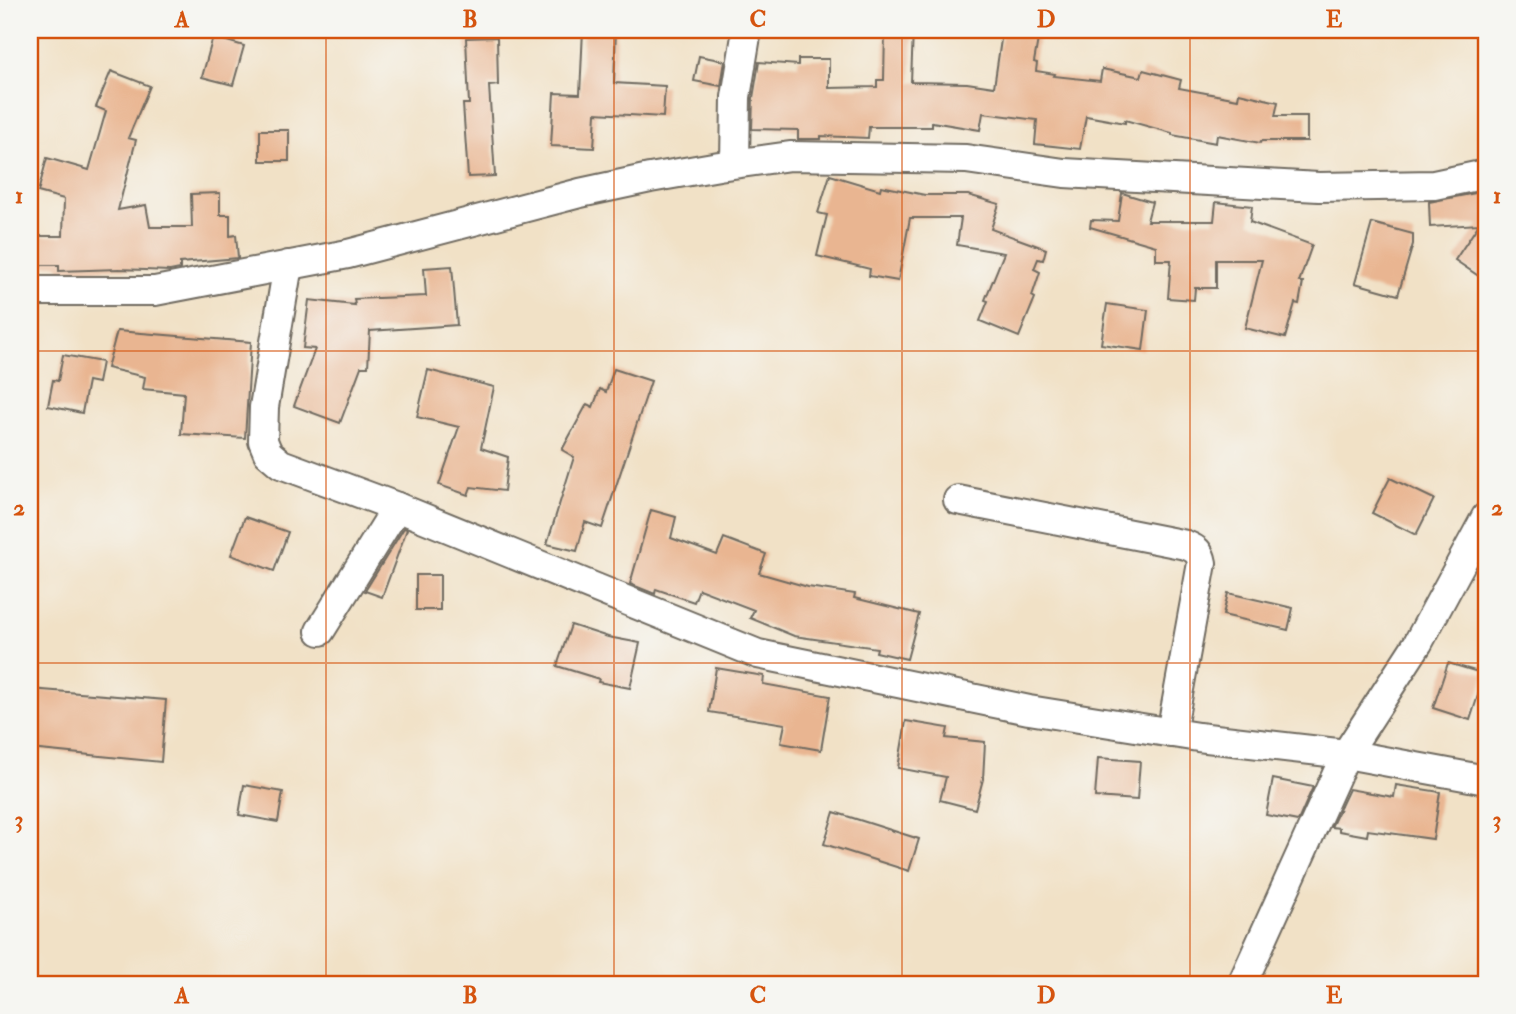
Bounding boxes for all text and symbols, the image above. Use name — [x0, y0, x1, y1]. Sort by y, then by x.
text: A — [174, 5, 190, 34]
text: B — [462, 5, 478, 34]
text: C — [750, 5, 766, 34]
text: D — [1037, 5, 1055, 34]
text: E — [1326, 5, 1343, 34]
text: 1 — [15, 181, 23, 210]
text: 1 — [1493, 181, 1501, 210]
text: 2 — [13, 493, 25, 522]
text: 2 — [1491, 493, 1503, 522]
text: 3 — [15, 805, 23, 834]
text: 3 — [1493, 805, 1501, 834]
text: A — [174, 981, 190, 1010]
text: B — [462, 981, 478, 1010]
text: C — [750, 981, 766, 1010]
text: D — [1037, 981, 1055, 1010]
text: E — [1326, 981, 1343, 1010]

